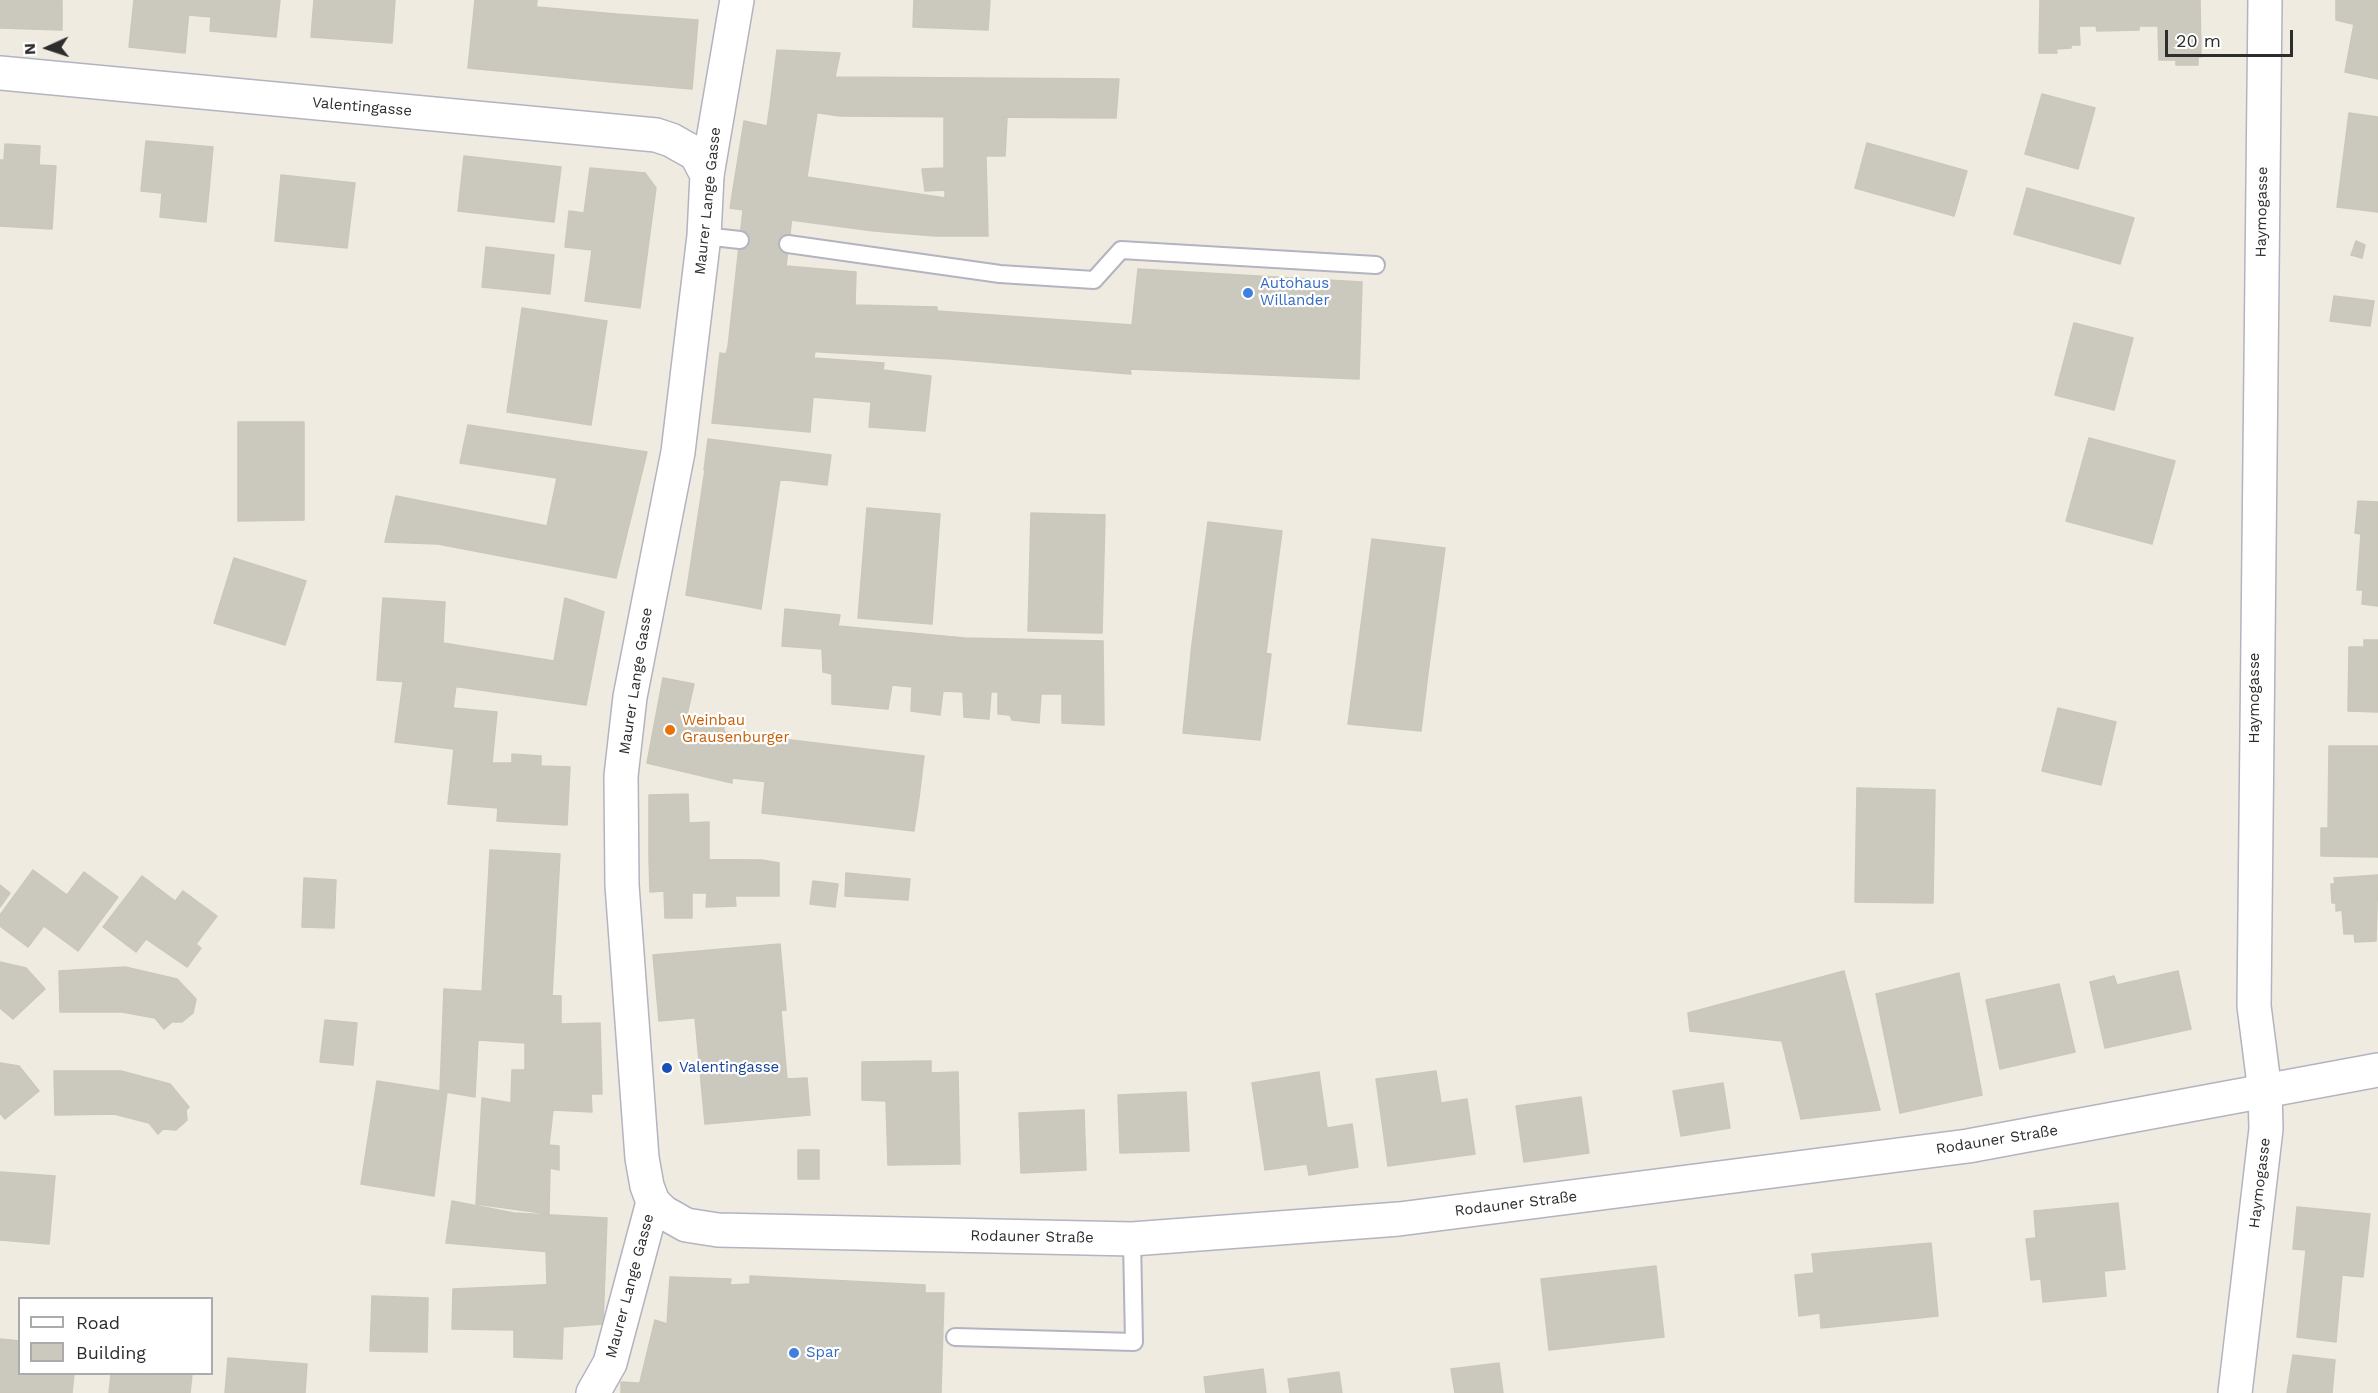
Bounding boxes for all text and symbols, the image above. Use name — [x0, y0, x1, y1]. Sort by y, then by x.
north arrow — [18, 18, 78, 78]
scale bar — [2168, 18, 2296, 56]
text: 20 m — [2176, 30, 2221, 51]
text: N — [20, 43, 39, 55]
street label: Valentingasse — [311, 94, 413, 120]
street label: Maurer Lange Gasse — [691, 126, 725, 276]
street label: Haymogasse — [2252, 166, 2272, 258]
place label: Autohaus Willander — [1260, 275, 1330, 310]
marker: Autohaus Willander — [1241, 286, 1255, 300]
street label: Maurer Lange Gasse — [615, 606, 657, 756]
street label: Haymogasse — [2246, 653, 2264, 743]
place label: Weinbau Grausenburger — [682, 712, 790, 747]
marker: Weinbau Grausenburger — [663, 723, 677, 737]
place label: Valentingasse — [679, 1059, 779, 1077]
marker: Valentingasse — [660, 1061, 674, 1075]
street label: Rodauner Straße — [1935, 1121, 2059, 1159]
street label: Haymogasse — [2246, 1137, 2274, 1229]
street label: Rodauner Straße — [1454, 1188, 1578, 1220]
street label: Maurer Lange Gasse — [602, 1212, 658, 1360]
street label: Rodauner Straße — [970, 1227, 1094, 1247]
legend — [18, 1297, 213, 1375]
text: Road — [76, 1312, 120, 1333]
text: Building — [76, 1342, 146, 1363]
place label: Spar — [806, 1344, 840, 1362]
marker: Spar — [787, 1346, 801, 1360]

